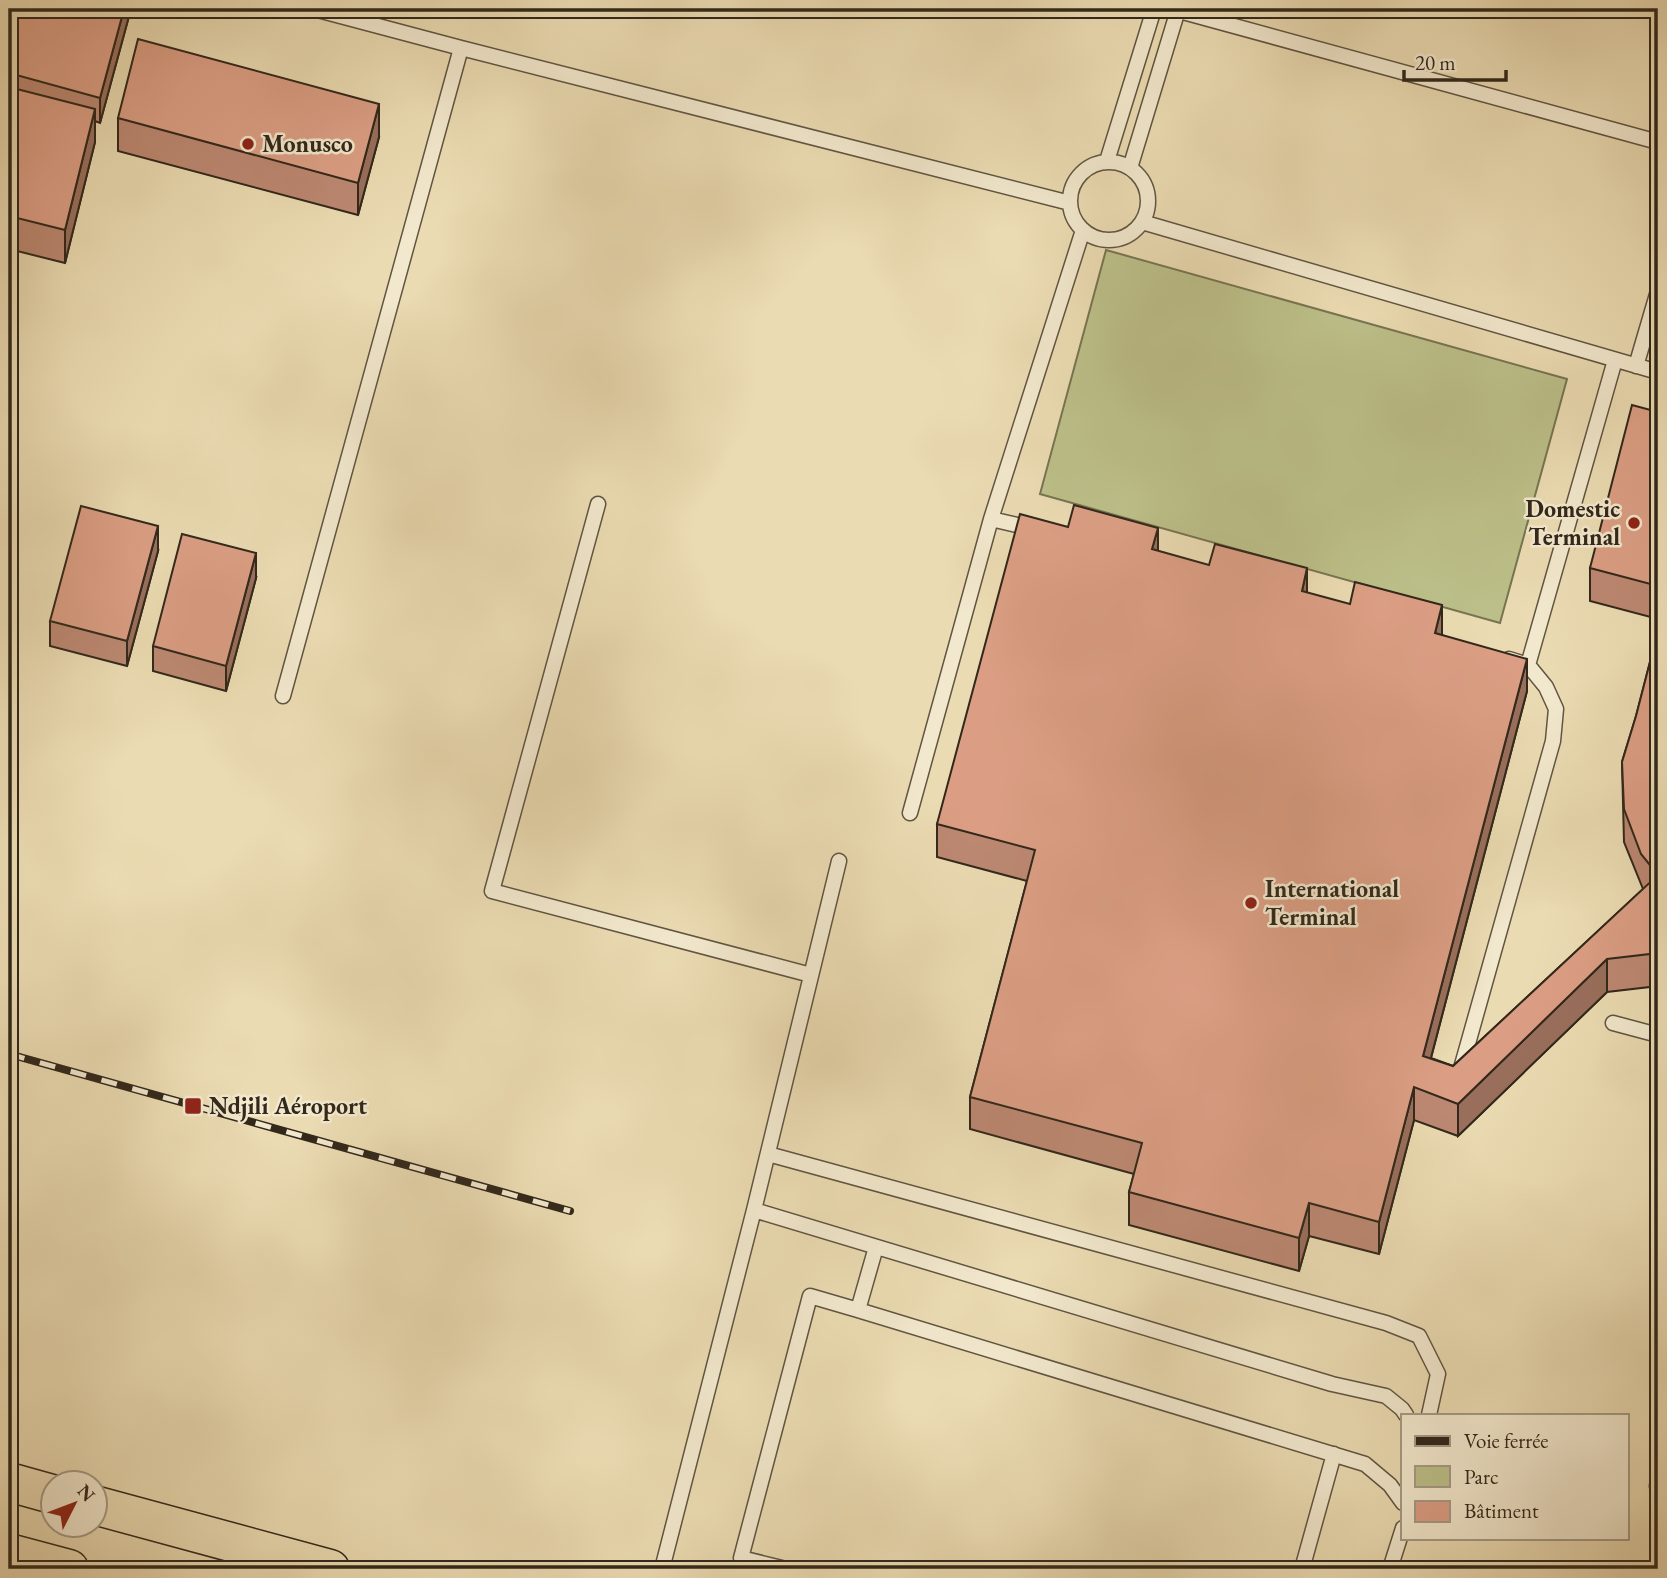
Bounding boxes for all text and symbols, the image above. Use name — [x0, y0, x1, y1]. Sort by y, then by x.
scale bar — [1404, 38, 1506, 82]
text: 20 m — [1415, 49, 1456, 76]
place label: Monusco — [262, 128, 353, 159]
marker: Monusco — [240, 136, 256, 152]
place label: Domestic Terminal — [1526, 493, 1620, 552]
marker: Domestic Terminal — [1626, 515, 1642, 531]
place label: International Terminal — [1265, 873, 1399, 932]
marker: International Terminal — [1243, 895, 1259, 911]
place label: Ndjili Aéroport — [209, 1090, 367, 1122]
marker: Ndjili Aéroport — [183, 1096, 203, 1116]
legend — [1401, 1414, 1628, 1540]
text: Voie ferrée — [1464, 1427, 1548, 1454]
text: Parc — [1464, 1463, 1498, 1490]
north arrow — [38, 1470, 108, 1540]
text: N — [72, 1479, 101, 1508]
text: Bâtiment — [1464, 1497, 1539, 1524]

